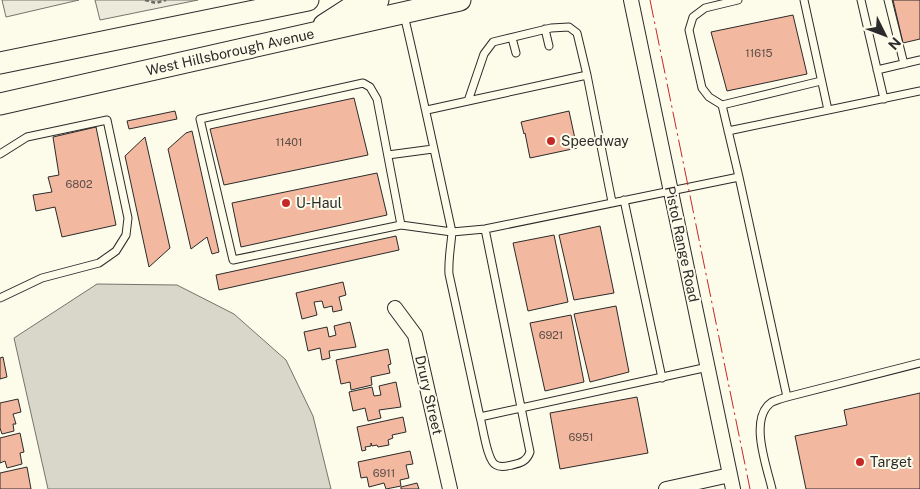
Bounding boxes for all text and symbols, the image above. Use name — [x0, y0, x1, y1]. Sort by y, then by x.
north arrow — [860, 10, 910, 60]
street label: West Hillsborough Avenue — [145, 25, 316, 79]
text: N — [885, 34, 904, 53]
house number: 11615 — [745, 47, 773, 59]
place label: Speedway — [561, 133, 629, 149]
marker: Speedway — [545, 135, 557, 147]
house number: 11401 — [275, 136, 303, 148]
house number: 6802 — [65, 178, 93, 190]
street label: Pistol Range Road — [662, 185, 702, 303]
place label: U-Haul — [296, 195, 342, 211]
marker: U-Haul — [280, 197, 292, 209]
house number: 6921 — [539, 329, 563, 341]
street label: Drury Street — [412, 354, 446, 436]
house number: 6951 — [568, 431, 594, 443]
place label: Target — [870, 454, 912, 470]
marker: Target — [854, 456, 866, 468]
house number: 6911 — [373, 467, 395, 479]

